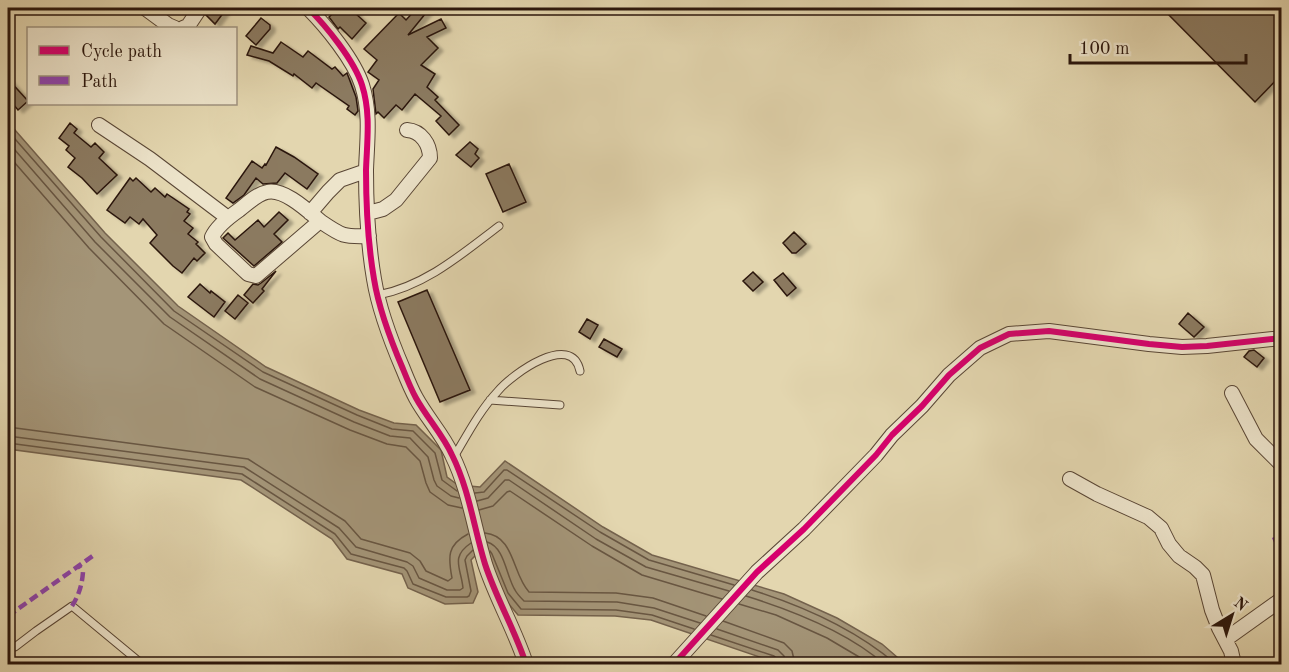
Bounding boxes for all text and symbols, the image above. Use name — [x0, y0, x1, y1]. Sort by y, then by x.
legend — [27, 27, 237, 105]
scale bar — [1070, 27, 1246, 65]
text: 100 m — [1079, 40, 1130, 58]
text: Cycle path — [81, 43, 162, 61]
text: Path — [81, 73, 118, 91]
north arrow — [1202, 585, 1262, 645]
text: N — [1230, 595, 1250, 615]

